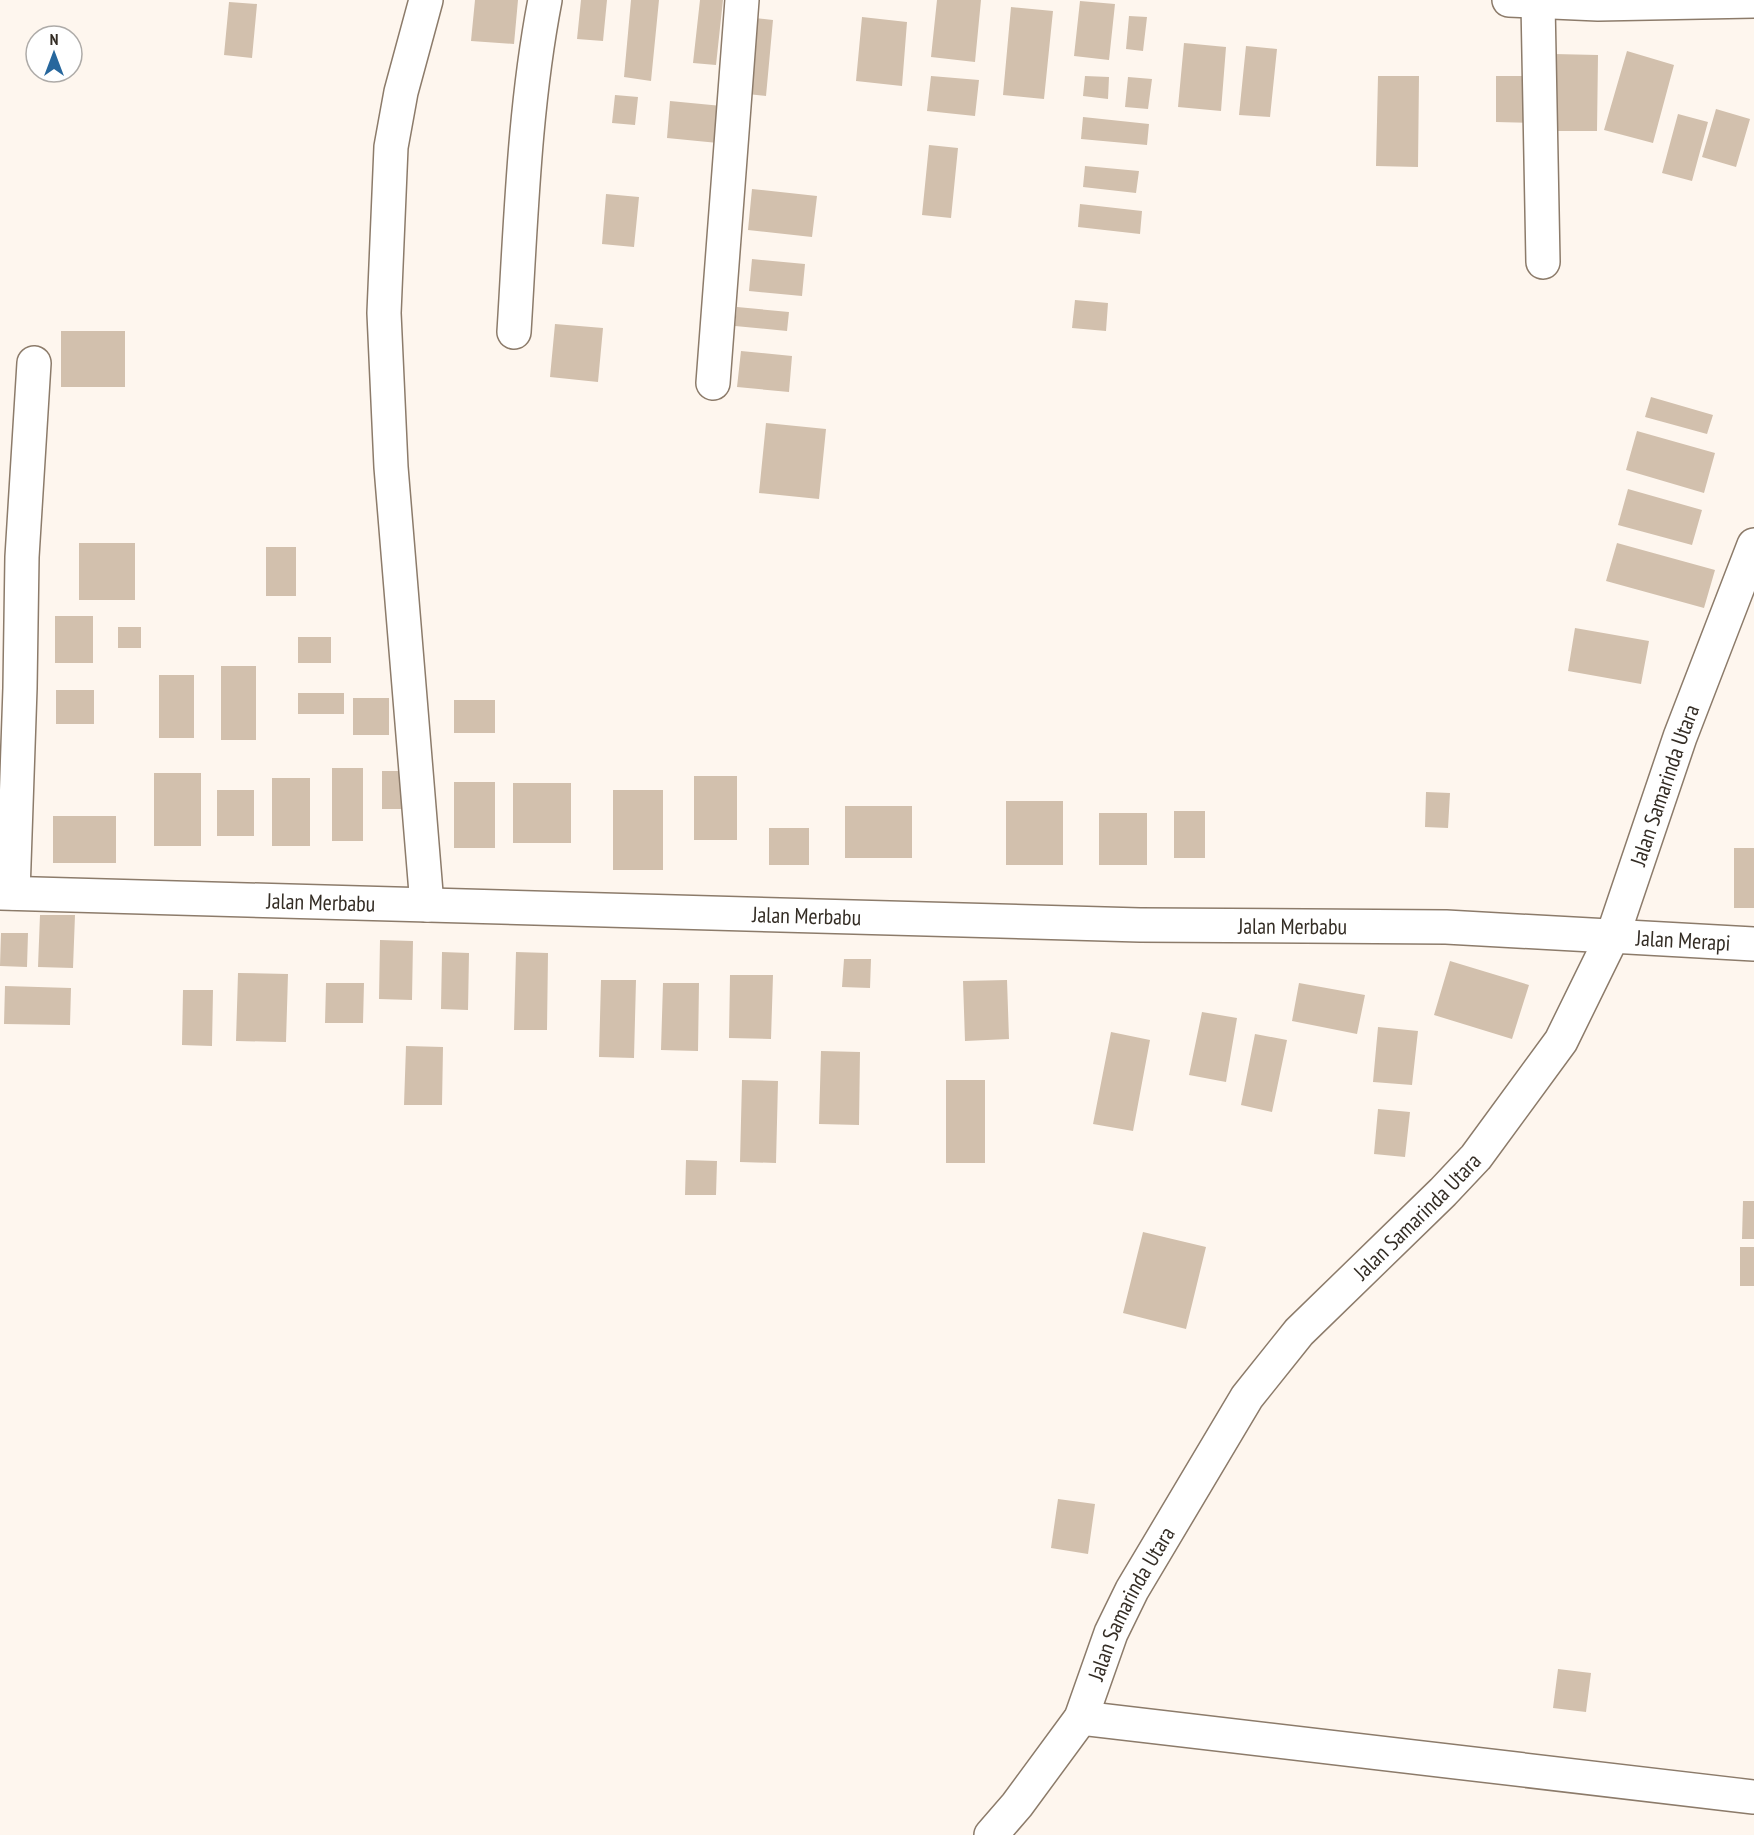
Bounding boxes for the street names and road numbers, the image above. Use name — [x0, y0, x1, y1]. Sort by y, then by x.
street label: Jalan Samarinda Utara — [1623, 700, 1705, 870]
street label: Jalan Merbabu — [265, 886, 376, 918]
street label: Jalan Merbabu — [751, 900, 862, 931]
street label: Jalan Merbabu — [1237, 912, 1347, 940]
street label: Jalan Merapi — [1634, 923, 1731, 957]
street label: Jalan Samarinda Utara — [1347, 1147, 1487, 1286]
street label: Jalan Samarinda Utara — [1081, 1521, 1181, 1685]

